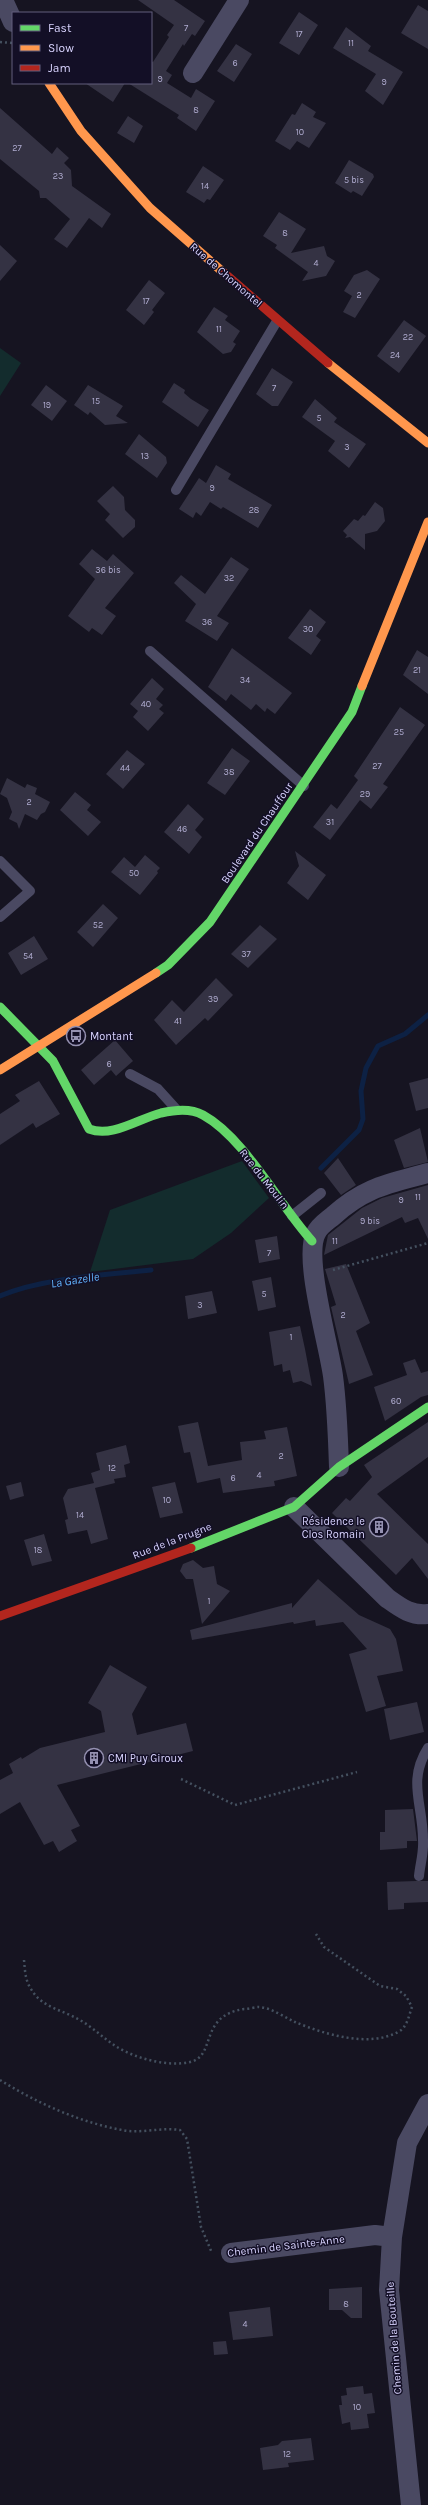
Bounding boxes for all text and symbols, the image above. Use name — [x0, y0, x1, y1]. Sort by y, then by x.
legend — [12, 12, 152, 84]
text: Fast — [48, 21, 72, 35]
house number: 7 — [184, 23, 189, 33]
house number: 17 — [295, 29, 303, 39]
house number: 11 — [348, 38, 354, 48]
text: Slow — [48, 41, 74, 55]
house number: 6 — [232, 58, 238, 68]
text: Jam — [48, 61, 71, 75]
house number: 9 — [157, 74, 163, 84]
house number: 9 — [381, 77, 387, 87]
house number: 8 — [193, 105, 199, 115]
house number: 10 — [296, 127, 304, 137]
house number: 27 — [12, 143, 22, 153]
house number: 23 — [53, 171, 63, 181]
house number: 5 bis — [344, 175, 364, 185]
house number: 14 — [201, 181, 209, 191]
house number: 8 — [282, 228, 288, 238]
street label: Rue de Chomontel — [187, 240, 265, 310]
house number: 4 — [313, 258, 319, 268]
house number: 2 — [356, 290, 362, 300]
house number: 17 — [142, 296, 150, 306]
house number: 11 — [216, 324, 222, 334]
house number: 22 — [403, 332, 413, 342]
house number: 24 — [390, 350, 400, 360]
house number: 7 — [272, 383, 277, 393]
house number: 15 — [92, 396, 100, 406]
house number: 19 — [43, 400, 51, 410]
house number: 5 — [316, 413, 322, 423]
house number: 3 — [344, 442, 350, 452]
house number: 13 — [141, 451, 149, 461]
house number: 9 — [209, 483, 215, 493]
house number: 28 — [249, 505, 260, 515]
house number: 36 bis — [95, 565, 121, 575]
house number: 32 — [224, 573, 234, 583]
house number: 36 — [202, 617, 212, 627]
house number: 30 — [303, 624, 313, 634]
house number: 21 — [413, 665, 421, 675]
house number: 34 — [240, 675, 250, 685]
house number: 40 — [141, 699, 151, 709]
house number: 25 — [394, 727, 404, 737]
house number: 27 — [372, 761, 382, 771]
house number: 44 — [120, 763, 130, 773]
house number: 38 — [224, 767, 235, 777]
street label: Boulevard du Chauffour — [218, 780, 296, 886]
house number: 29 — [360, 789, 370, 799]
house number: 2 — [26, 797, 32, 807]
house number: 31 — [326, 817, 334, 827]
house number: 46 — [177, 824, 187, 834]
house number: 50 — [129, 868, 139, 878]
house number: 52 — [93, 920, 103, 930]
house number: 37 — [241, 949, 252, 959]
house number: 54 — [23, 951, 33, 961]
house number: 39 — [208, 994, 218, 1004]
house number: 41 — [174, 1016, 182, 1026]
bus stop icon: Montant — [65, 1025, 87, 1047]
place label: Montant — [90, 1030, 133, 1043]
house number: 6 — [106, 1059, 112, 1069]
street label: Rue du Moulin — [237, 1146, 291, 1212]
house number: 11 — [415, 1192, 421, 1202]
house number: 9 — [398, 1195, 404, 1205]
house number: 9 bis — [360, 1216, 380, 1226]
house number: 11 — [332, 1236, 338, 1246]
house number: 7 — [267, 1248, 272, 1258]
water label: La Gazelle — [50, 1269, 101, 1291]
house number: 5 — [261, 1289, 267, 1299]
house number: 3 — [197, 1300, 203, 1310]
house number: 2 — [340, 1310, 346, 1320]
house number: 1 — [290, 1332, 293, 1342]
house number: 60 — [391, 1396, 401, 1406]
house number: 2 — [278, 1451, 284, 1461]
house number: 12 — [108, 1463, 116, 1473]
house number: 4 — [256, 1470, 262, 1480]
house number: 6 — [230, 1473, 236, 1483]
house number: 10 — [163, 1495, 171, 1505]
house number: 14 — [76, 1510, 84, 1520]
place label: Résidence le Clos Romain — [302, 1515, 365, 1541]
building icon: Résidence le Clos Romain — [368, 1516, 390, 1538]
street label: Rue de la Prugne — [131, 1520, 214, 1562]
house number: 18 — [34, 1545, 43, 1555]
house number: 1 — [208, 1596, 211, 1606]
building icon: CMI Puy Giroux — [83, 1747, 105, 1769]
place label: CMI Puy Giroux — [108, 1752, 183, 1765]
street label: Chemin de Sainte-Anne — [227, 2232, 346, 2260]
street label: Chemin de la Bouteille — [384, 2281, 404, 2395]
house number: 8 — [343, 2299, 349, 2309]
house number: 4 — [242, 2319, 248, 2329]
house number: 10 — [353, 2402, 361, 2412]
house number: 12 — [283, 2449, 291, 2459]

